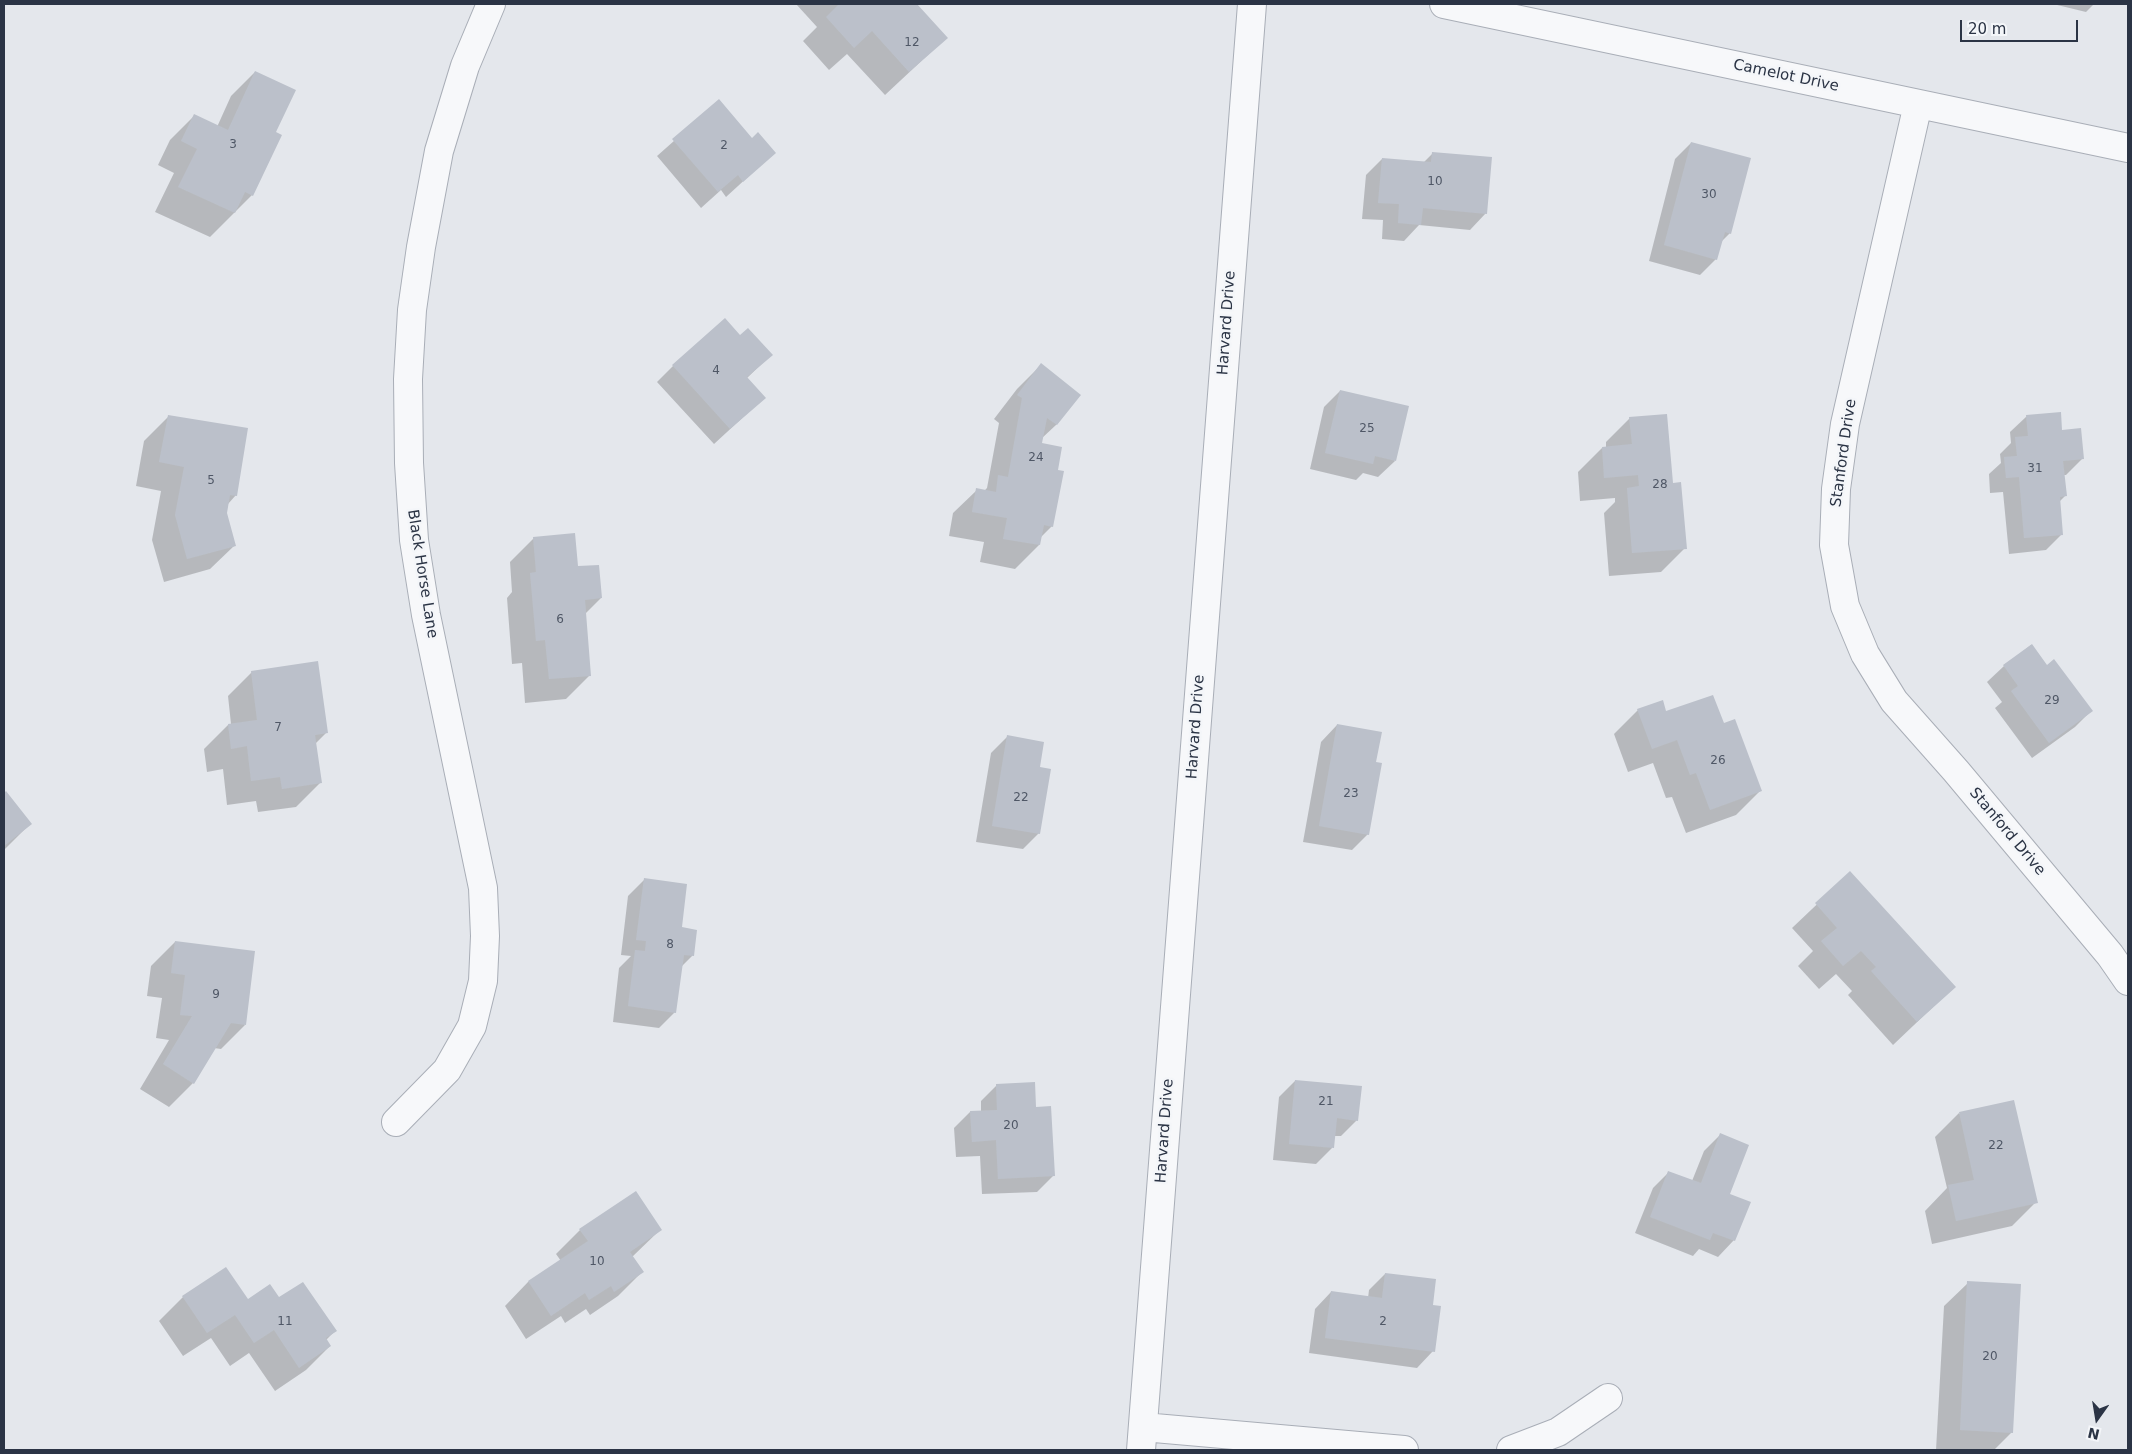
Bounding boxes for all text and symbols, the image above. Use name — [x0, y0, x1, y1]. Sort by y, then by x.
scale bar — [1962, 10, 2080, 42]
text: 20 m — [1968, 20, 2006, 38]
house number: 12 — [904, 36, 920, 50]
street label: Camelot Drive — [1732, 56, 1840, 96]
house number: 3 — [229, 138, 237, 152]
house number: 2 — [720, 139, 728, 153]
house number: 10 — [1427, 175, 1443, 189]
house number: 30 — [1701, 188, 1717, 202]
street label: Harvard Drive — [1214, 270, 1240, 376]
house number: 4 — [712, 364, 720, 378]
street label: Stanford Drive — [1828, 398, 1860, 508]
house number: 25 — [1359, 422, 1375, 436]
house number: 24 — [1028, 451, 1044, 465]
house number: 31 — [2027, 462, 2043, 476]
house number: 5 — [207, 474, 215, 488]
house number: 28 — [1652, 478, 1668, 492]
street label: Black Horse Lane — [403, 508, 441, 640]
house number: 6 — [556, 613, 564, 627]
street label: Harvard Drive — [1183, 674, 1209, 780]
house number: 29 — [2044, 694, 2060, 708]
house number: 7 — [274, 721, 282, 735]
house number: 26 — [1710, 754, 1726, 768]
street label: Stanford Drive — [1965, 785, 2049, 879]
house number: 23 — [1343, 787, 1359, 801]
house number: 22 — [1013, 791, 1029, 805]
house number: 8 — [666, 938, 674, 952]
house number: 9 — [212, 988, 220, 1002]
street label: Harvard Drive — [1152, 1078, 1178, 1184]
house number: 21 — [1318, 1095, 1334, 1109]
house number: 20 — [1003, 1119, 1019, 1133]
house number: 22 — [1988, 1139, 2004, 1153]
house number: 10 — [589, 1255, 605, 1269]
house number: 11 — [277, 1315, 293, 1329]
house number: 2 — [1379, 1315, 1387, 1329]
house number: 20 — [1982, 1350, 1998, 1364]
north arrow — [2072, 1394, 2122, 1444]
text: N — [2086, 1425, 2101, 1443]

